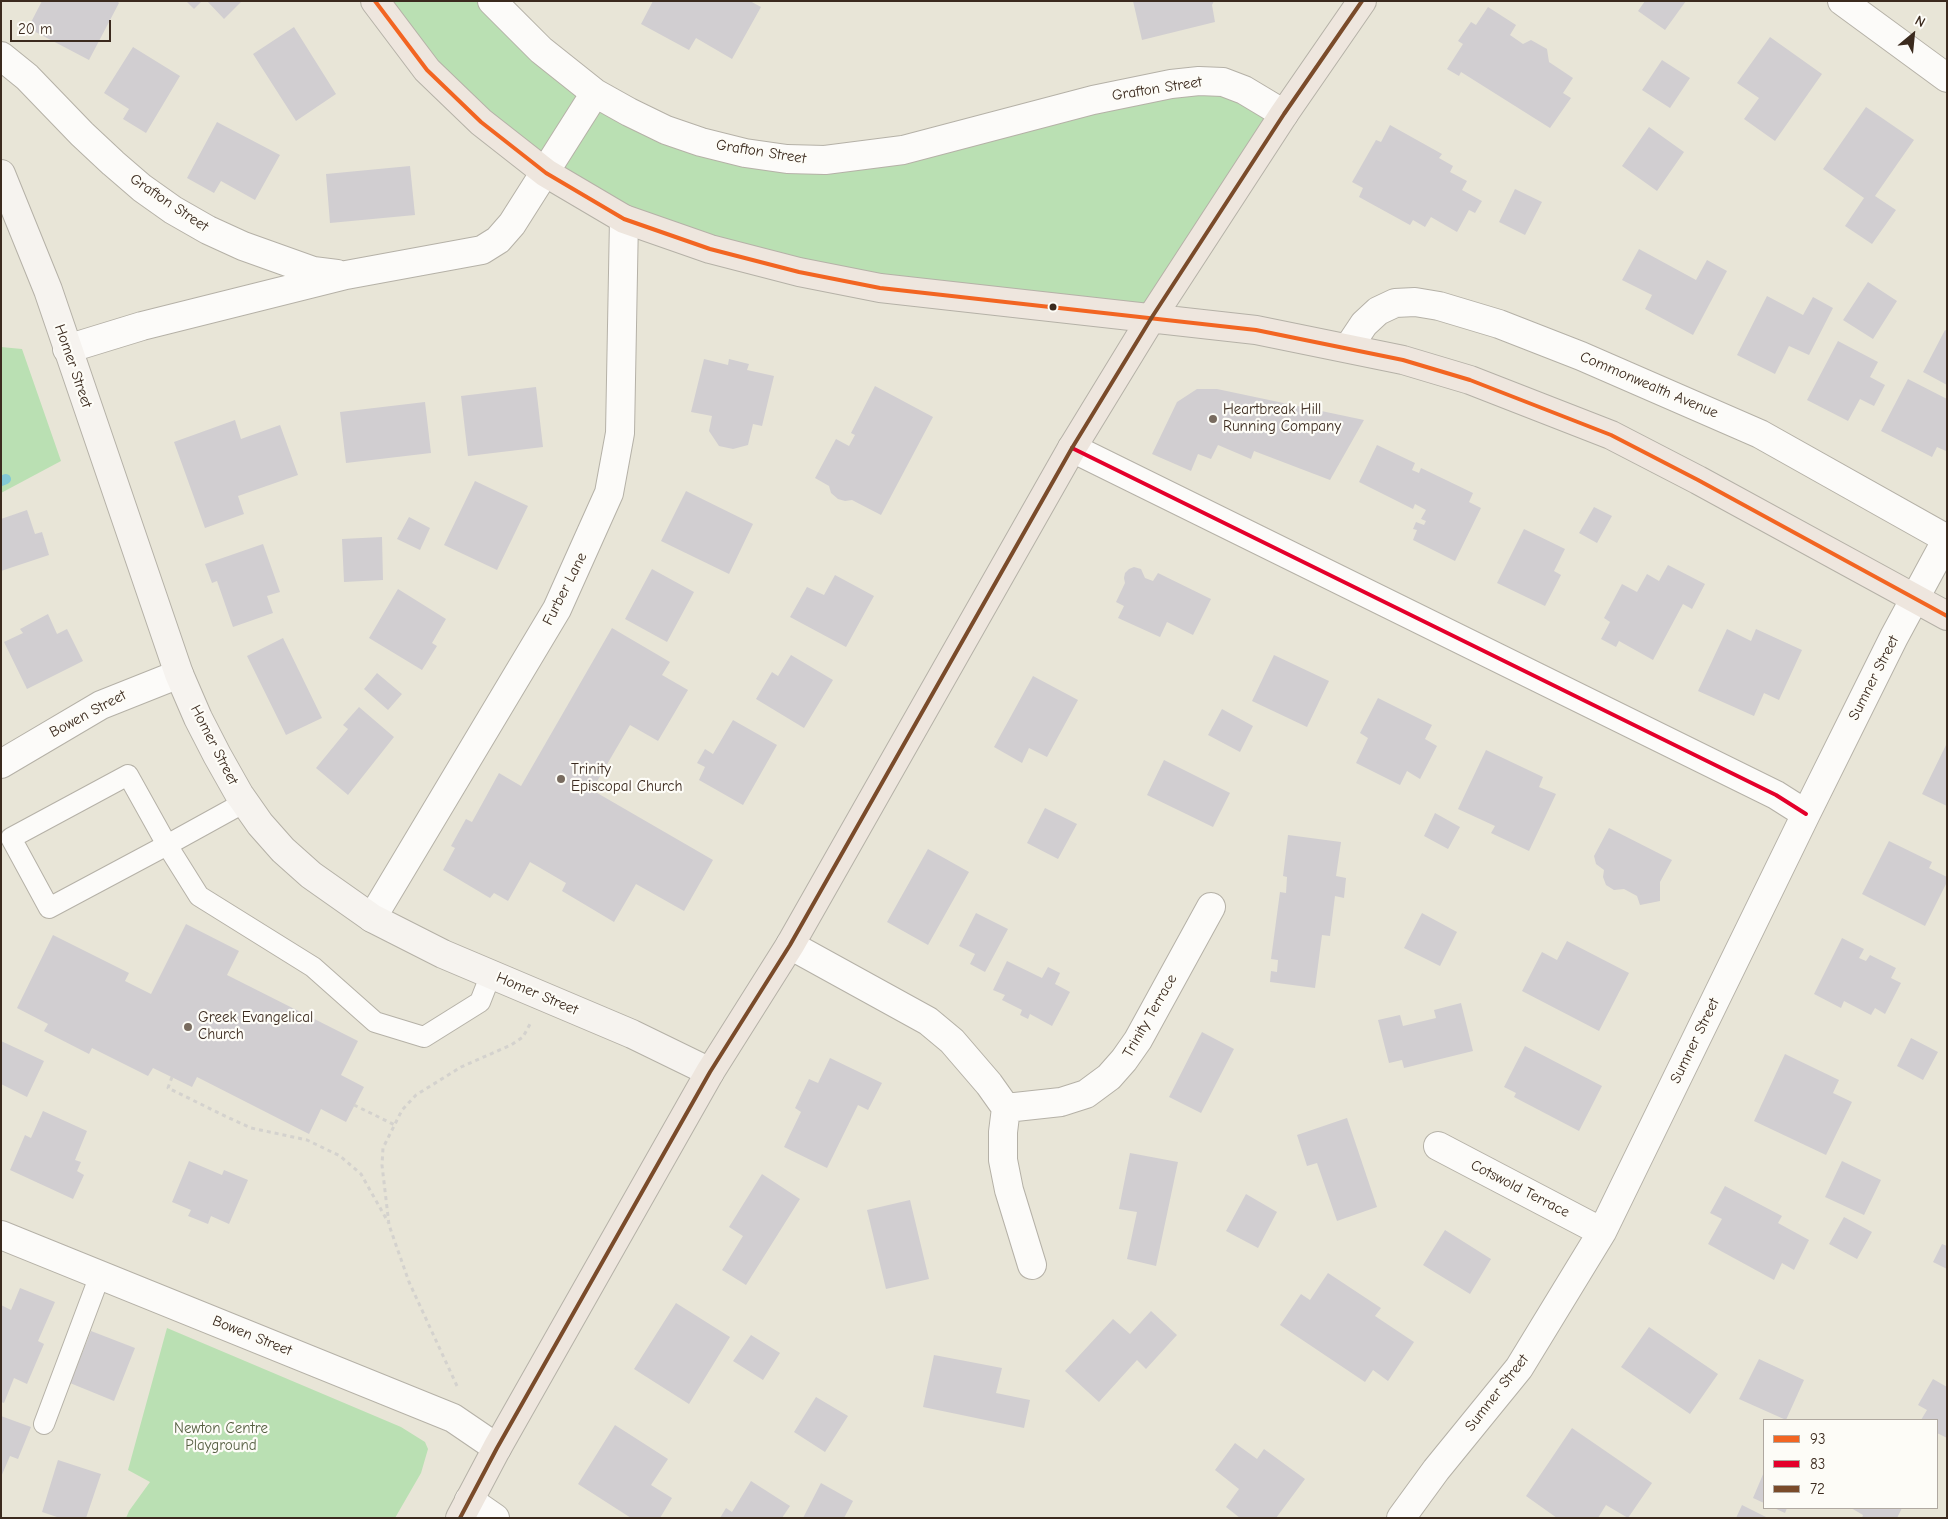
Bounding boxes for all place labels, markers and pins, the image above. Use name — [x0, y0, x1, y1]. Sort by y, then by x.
unlabelled marker — [1048, 302, 1058, 312]
place label: Heartbreak Hill Running Company — [1223, 401, 1341, 436]
marker: Heartbreak Hill Running Company — [1207, 413, 1219, 425]
place label: Trinity Episcopal Church — [571, 761, 682, 796]
marker: Trinity Episcopal Church — [555, 773, 567, 785]
place label: Greek Evangelical Church — [198, 1009, 313, 1044]
marker: Greek Evangelical Church — [182, 1021, 194, 1033]

